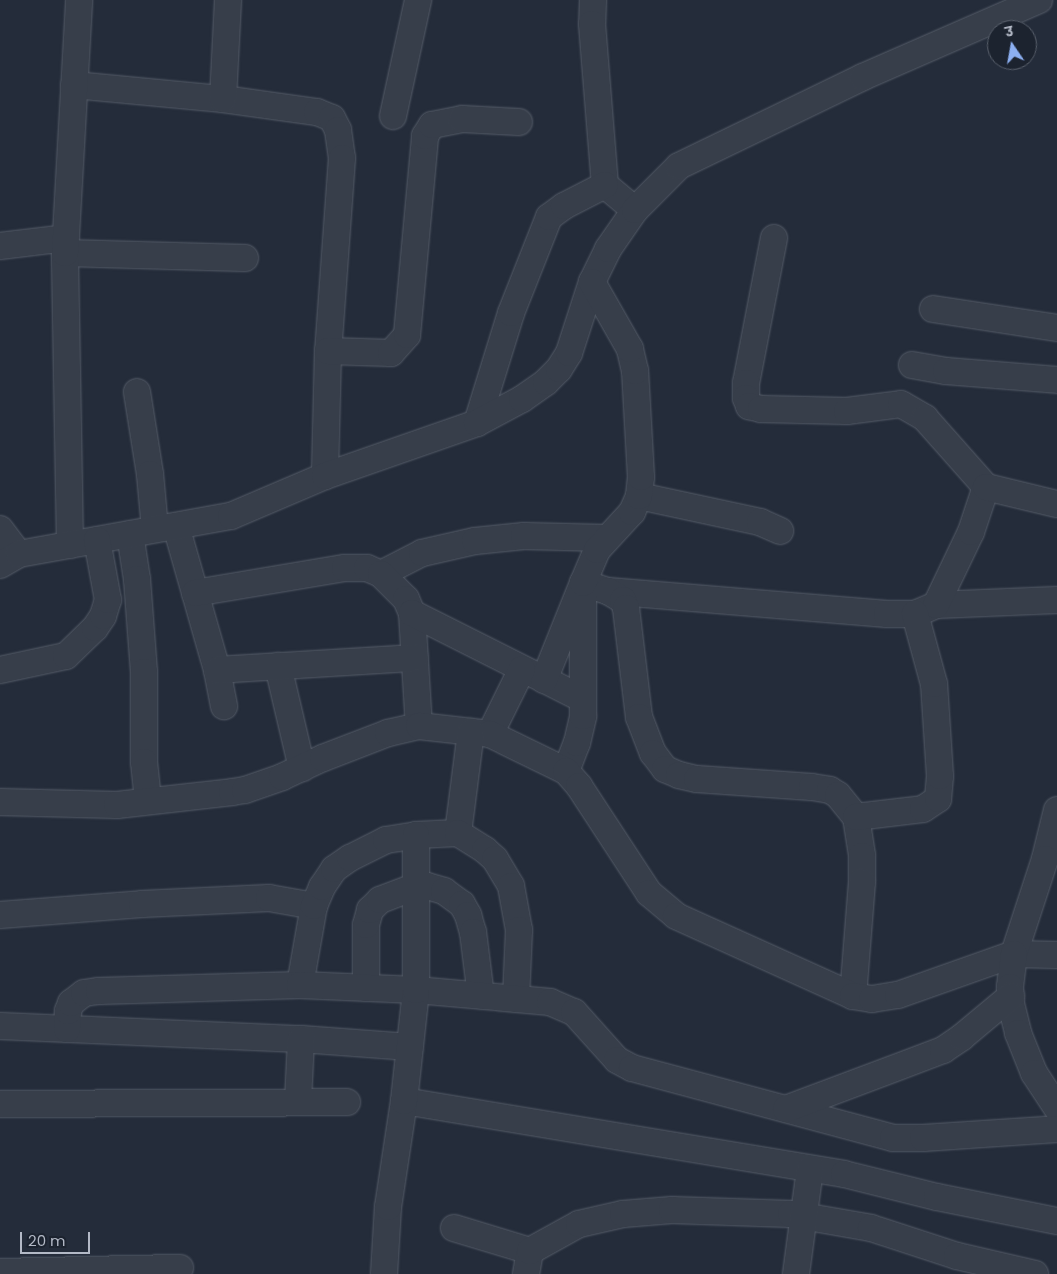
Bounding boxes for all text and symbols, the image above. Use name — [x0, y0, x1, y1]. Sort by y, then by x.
north arrow — [987, 20, 1037, 70]
text: उ — [1003, 21, 1015, 42]
scale bar — [22, 1222, 92, 1254]
text: 20 m — [28, 1230, 66, 1251]

